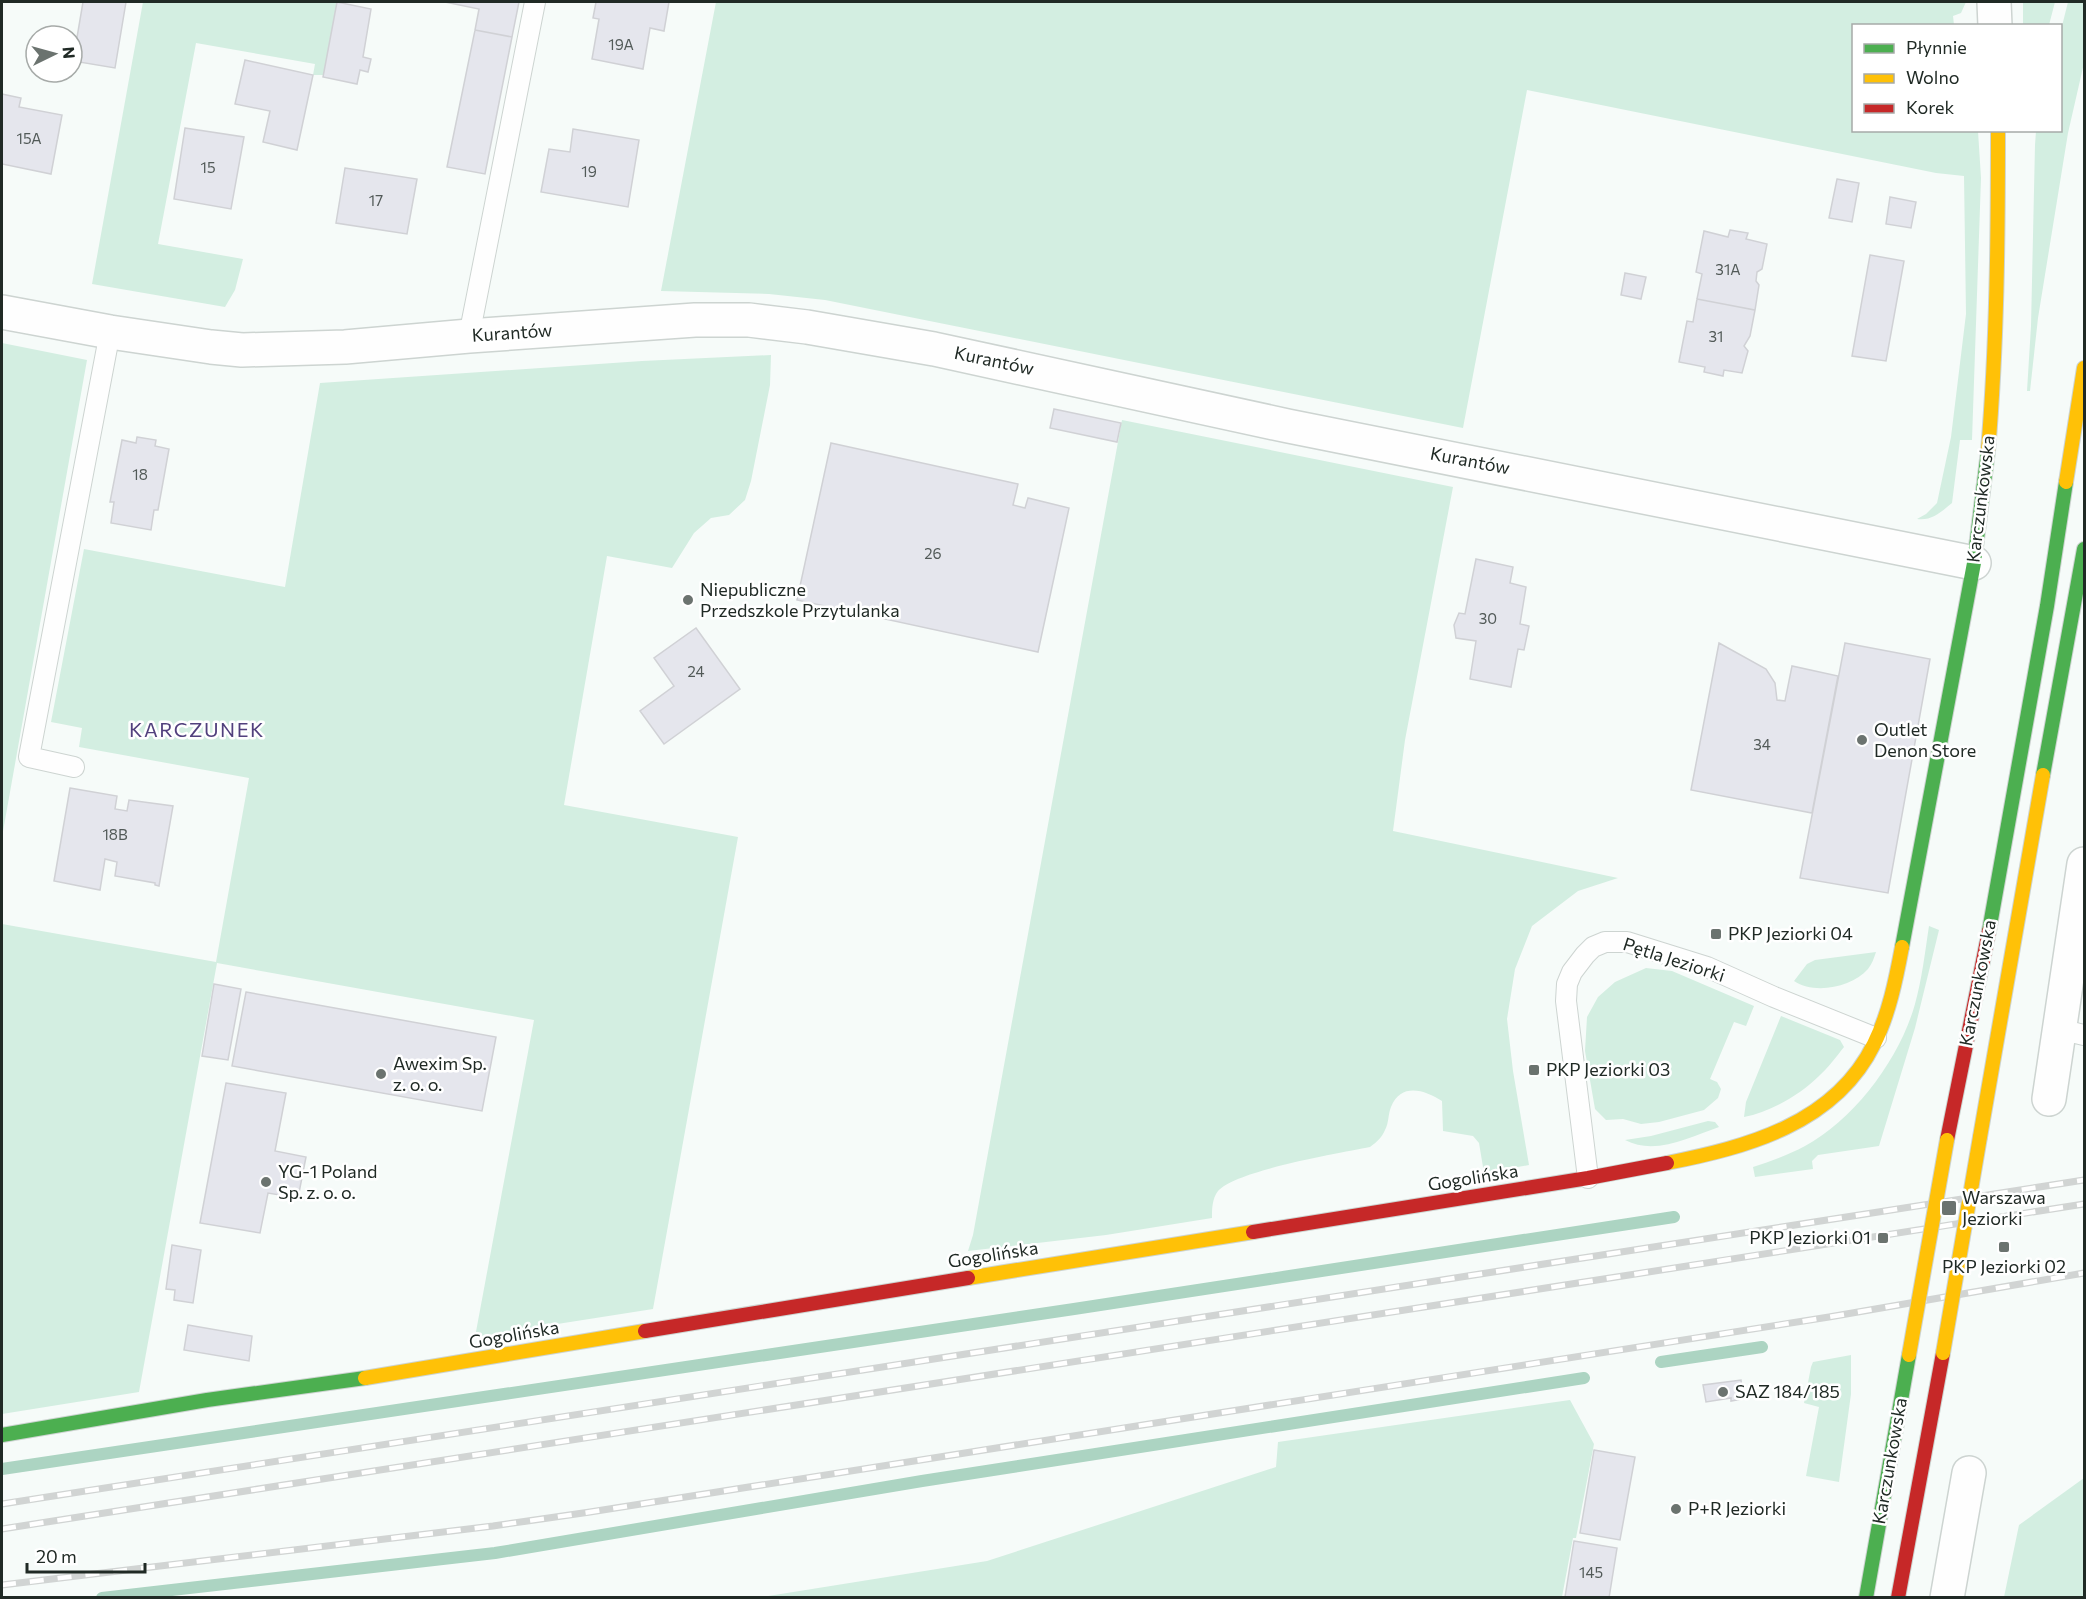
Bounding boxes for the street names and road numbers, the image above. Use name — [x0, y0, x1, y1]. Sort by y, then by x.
street label: Kurantów — [471, 318, 553, 346]
street label: Kurantów — [952, 341, 1036, 379]
street label: Karczunkowska — [1961, 434, 1999, 564]
street label: Kurantów — [1428, 442, 1512, 479]
street label: Karczunkowska — [1954, 918, 2000, 1048]
street label: Pętla Jeziorki — [1621, 932, 1728, 986]
street label: Gogolińska — [1426, 1159, 1520, 1195]
street label: Gogolińska — [946, 1236, 1040, 1272]
street label: Gogolińska — [467, 1315, 561, 1353]
street label: Karczunkowska — [1867, 1396, 1911, 1526]

